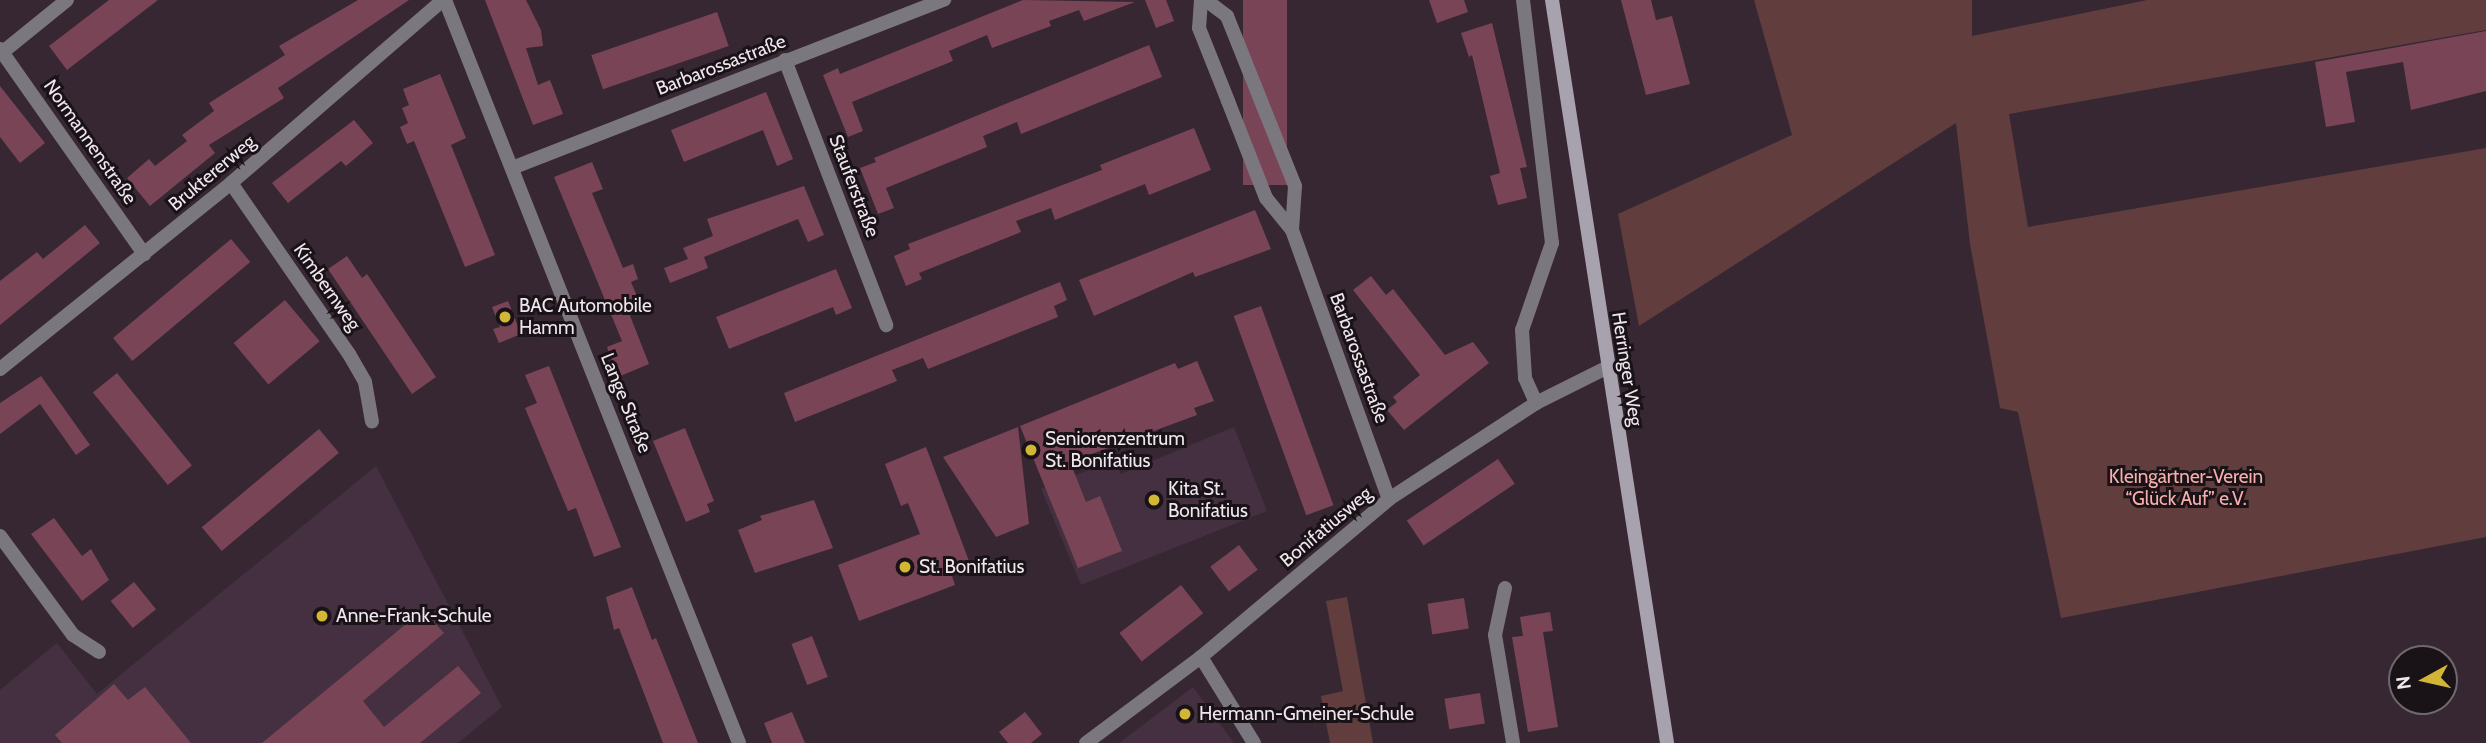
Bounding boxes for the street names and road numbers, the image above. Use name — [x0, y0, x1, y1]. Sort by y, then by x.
street label: Barbarossastraße — [653, 30, 789, 100]
street label: Normannenstraße — [39, 75, 141, 209]
street label: Bruktererweg — [164, 130, 260, 216]
street label: Stauferstraße — [824, 132, 884, 240]
street label: Kimbernweg — [289, 239, 365, 335]
street label: Barbarossastraße — [1325, 290, 1393, 426]
street label: Herringer Weg — [1607, 310, 1647, 428]
street label: Lange Straße — [596, 350, 656, 456]
street label: Bonifatiusweg — [1276, 482, 1376, 572]

